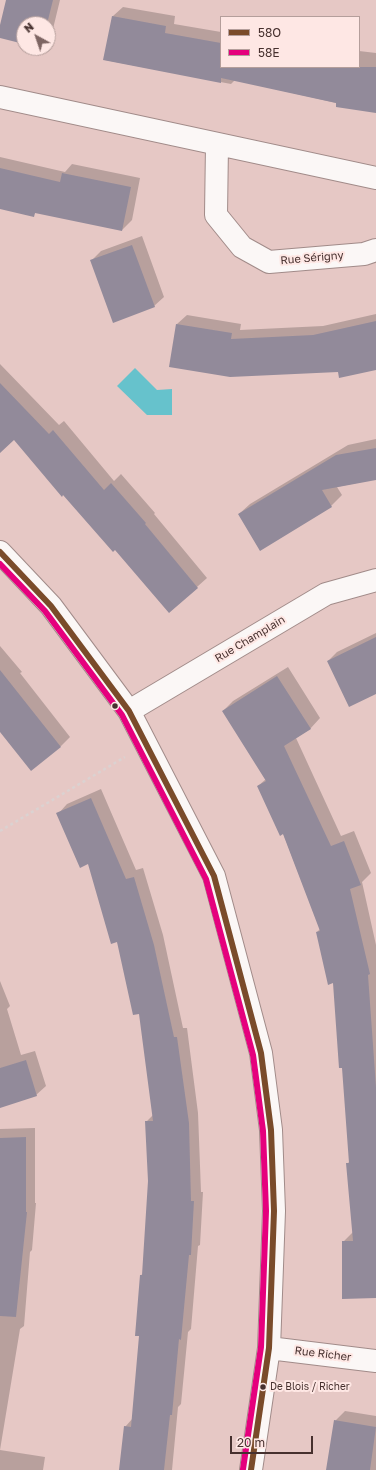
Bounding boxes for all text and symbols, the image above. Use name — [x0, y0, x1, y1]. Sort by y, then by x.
north arrow — [16, 16, 56, 56]
legend — [220, 16, 360, 68]
text: N — [21, 20, 36, 35]
text: 58O — [258, 25, 281, 40]
text: 58E — [258, 45, 280, 60]
street label: Rue Sérigny — [280, 249, 344, 267]
street label: Rue Champlain — [213, 613, 287, 665]
unlabelled marker — [110, 701, 120, 711]
street label: Rue Richer — [294, 1344, 352, 1364]
place label: De Blois / Richer — [270, 1381, 350, 1393]
marker: De Blois / Richer — [258, 1382, 268, 1392]
scale bar — [232, 1428, 315, 1454]
text: 20 m — [237, 1435, 265, 1450]

